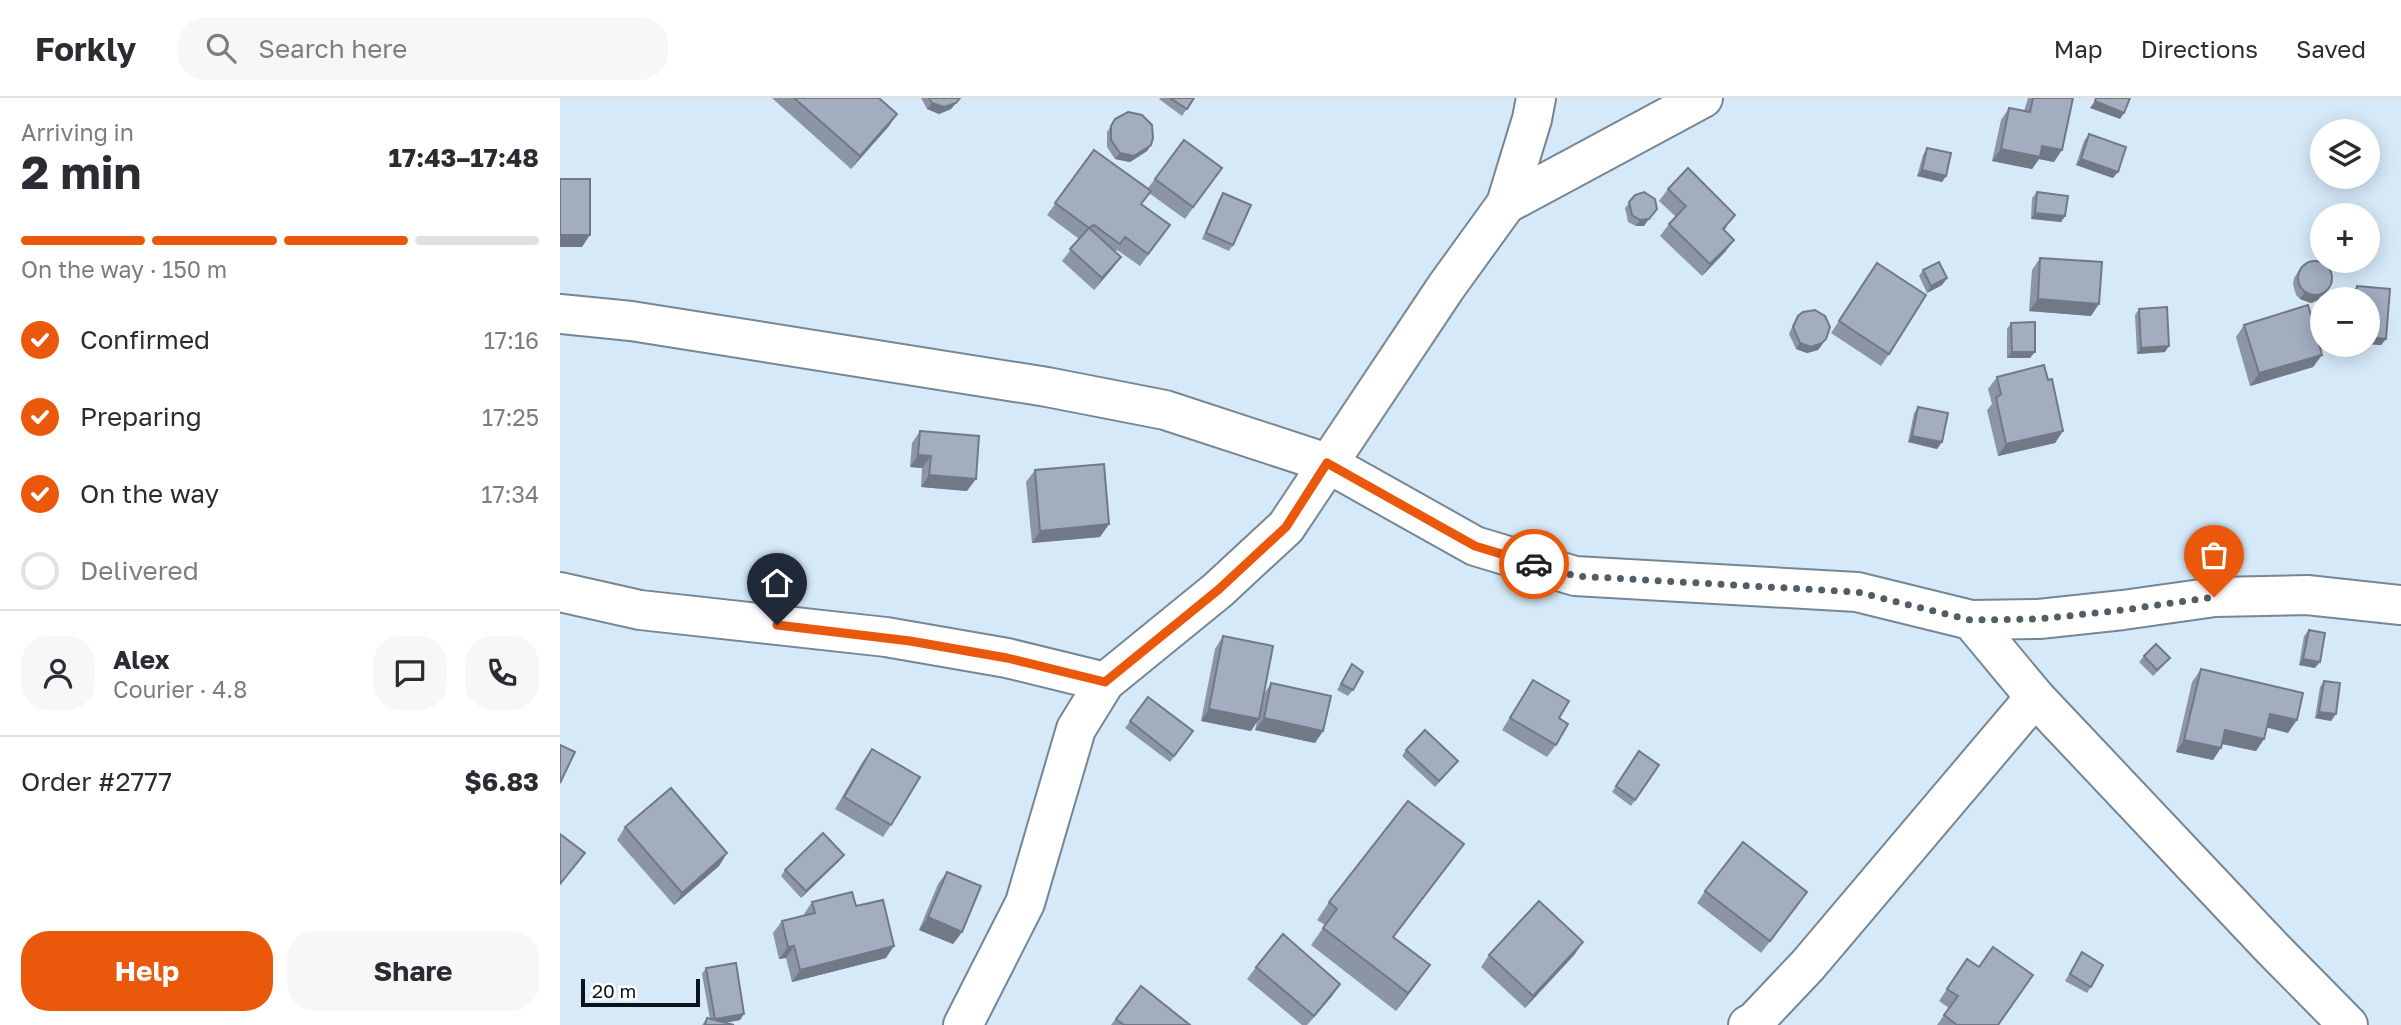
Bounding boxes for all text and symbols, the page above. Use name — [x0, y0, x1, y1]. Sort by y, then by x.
search box — [178, 17, 668, 80]
text: Forkly — [35, 29, 136, 68]
icon: search — [202, 29, 240, 67]
text: Search here — [258, 33, 407, 64]
text: Map — [2054, 34, 2103, 63]
text: Directions — [2141, 34, 2258, 63]
text: Saved — [2296, 34, 2366, 63]
text: Arriving in — [21, 118, 134, 146]
map controls — [2310, 119, 2380, 357]
button: layers — [2310, 119, 2380, 189]
text: 17:43–17:48 — [388, 142, 539, 173]
text: 2 min — [21, 144, 141, 199]
button: + — [2310, 203, 2380, 273]
text: On the way · 150 m — [21, 255, 227, 283]
button: − — [2310, 287, 2380, 357]
icon: check — [21, 321, 59, 359]
text: Confirmed — [80, 324, 210, 355]
text: 17:16 — [484, 326, 539, 354]
icon: check — [21, 398, 59, 436]
text: Preparing — [80, 401, 202, 432]
text: 17:25 — [482, 403, 539, 431]
icon: check — [21, 475, 59, 513]
text: On the way — [80, 478, 219, 509]
text: 17:34 — [481, 480, 539, 508]
pin — [2184, 525, 2244, 597]
courier — [1499, 529, 1569, 599]
icon: bag — [2195, 536, 2233, 574]
icon: car — [1515, 545, 1553, 583]
pin — [747, 553, 807, 625]
text: Delivered — [80, 555, 199, 586]
icon: home — [758, 564, 796, 602]
button: person — [21, 636, 95, 710]
button: chat — [373, 636, 447, 710]
button: phone — [465, 636, 539, 710]
text: Alex — [113, 644, 170, 675]
text: Courier · 4.8 — [113, 675, 247, 703]
text: Order #2777 — [21, 766, 172, 797]
text: $6.83 — [464, 766, 539, 797]
button: Help — [21, 931, 273, 1011]
button: Share — [287, 931, 539, 1011]
scale bar — [581, 976, 700, 1008]
text: 20 m — [592, 979, 636, 1002]

